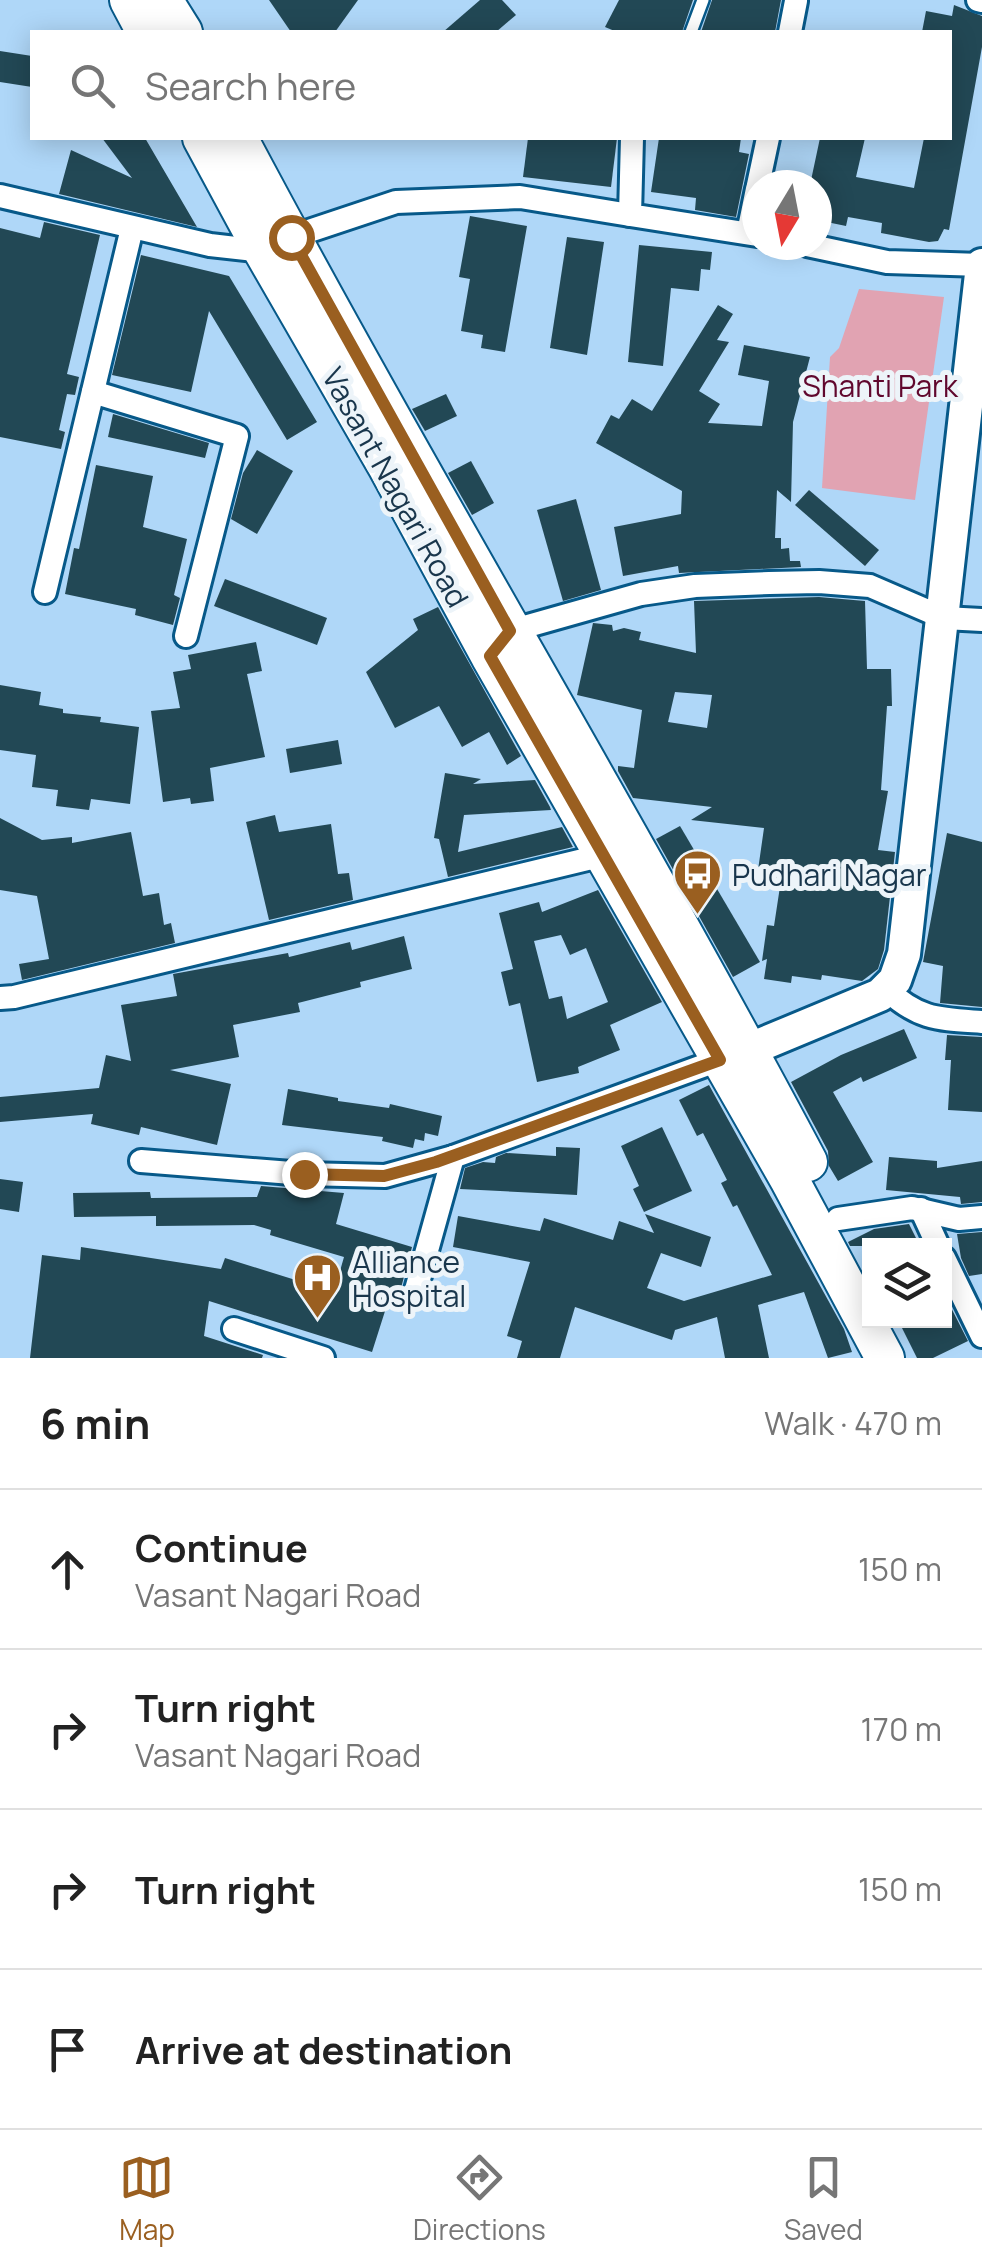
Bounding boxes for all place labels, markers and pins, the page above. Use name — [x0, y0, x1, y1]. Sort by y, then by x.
bus stop icon: Pudhari Nagar — [671, 848, 723, 916]
place label: Pudhari Nagar — [732, 854, 927, 895]
place label: Alliance Hospital — [352, 1241, 466, 1316]
hospital icon: Alliance Hospital — [291, 1252, 343, 1320]

